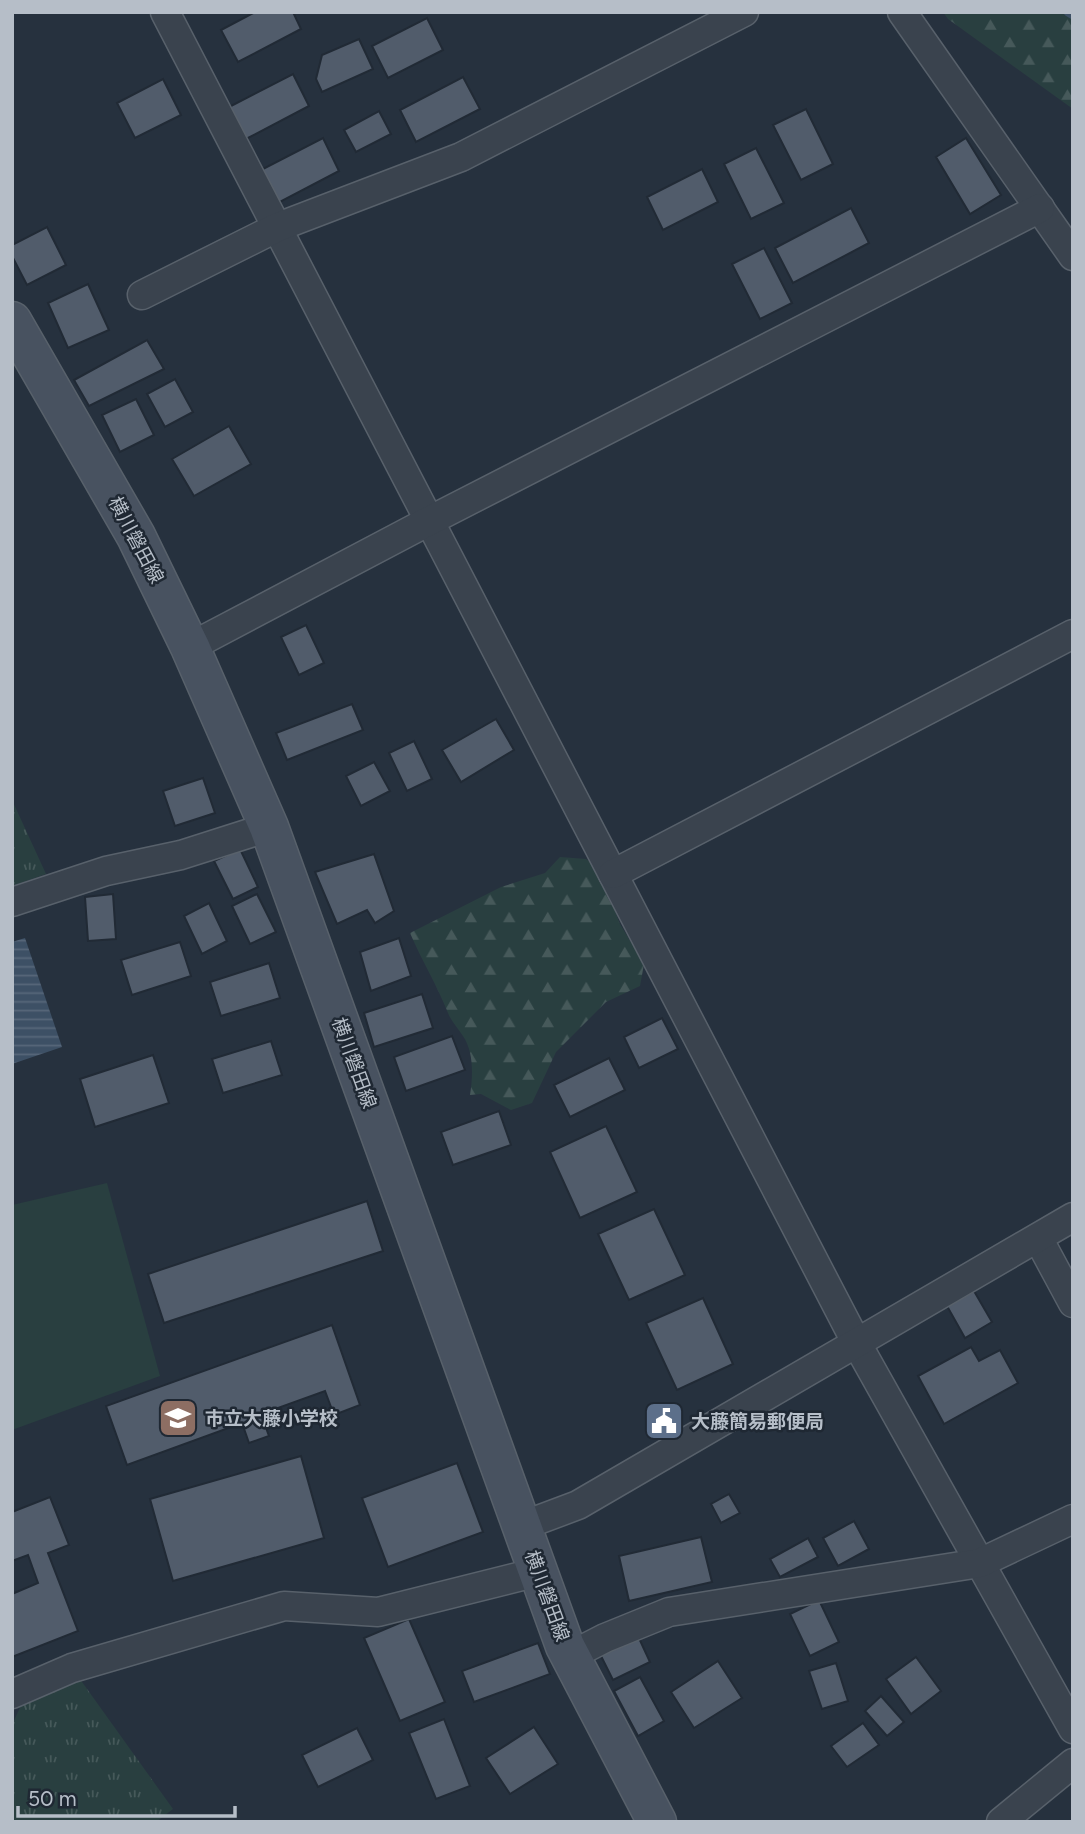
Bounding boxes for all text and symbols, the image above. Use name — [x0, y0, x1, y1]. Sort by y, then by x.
street label: 横川磐田線 — [104, 493, 168, 587]
street label: 横川磐田線 — [327, 1014, 381, 1112]
school or university icon: 市立大藤小学校 — [157, 1397, 199, 1439]
public building icon: 大藤簡易郵便局 — [643, 1400, 685, 1442]
place label: 市立大藤小学校 — [205, 1407, 338, 1430]
place label: 大藤簡易郵便局 — [691, 1410, 824, 1433]
street label: 横川磐田線 — [520, 1547, 574, 1645]
scale bar — [18, 1774, 234, 1818]
text: 50 m — [28, 1786, 77, 1811]

